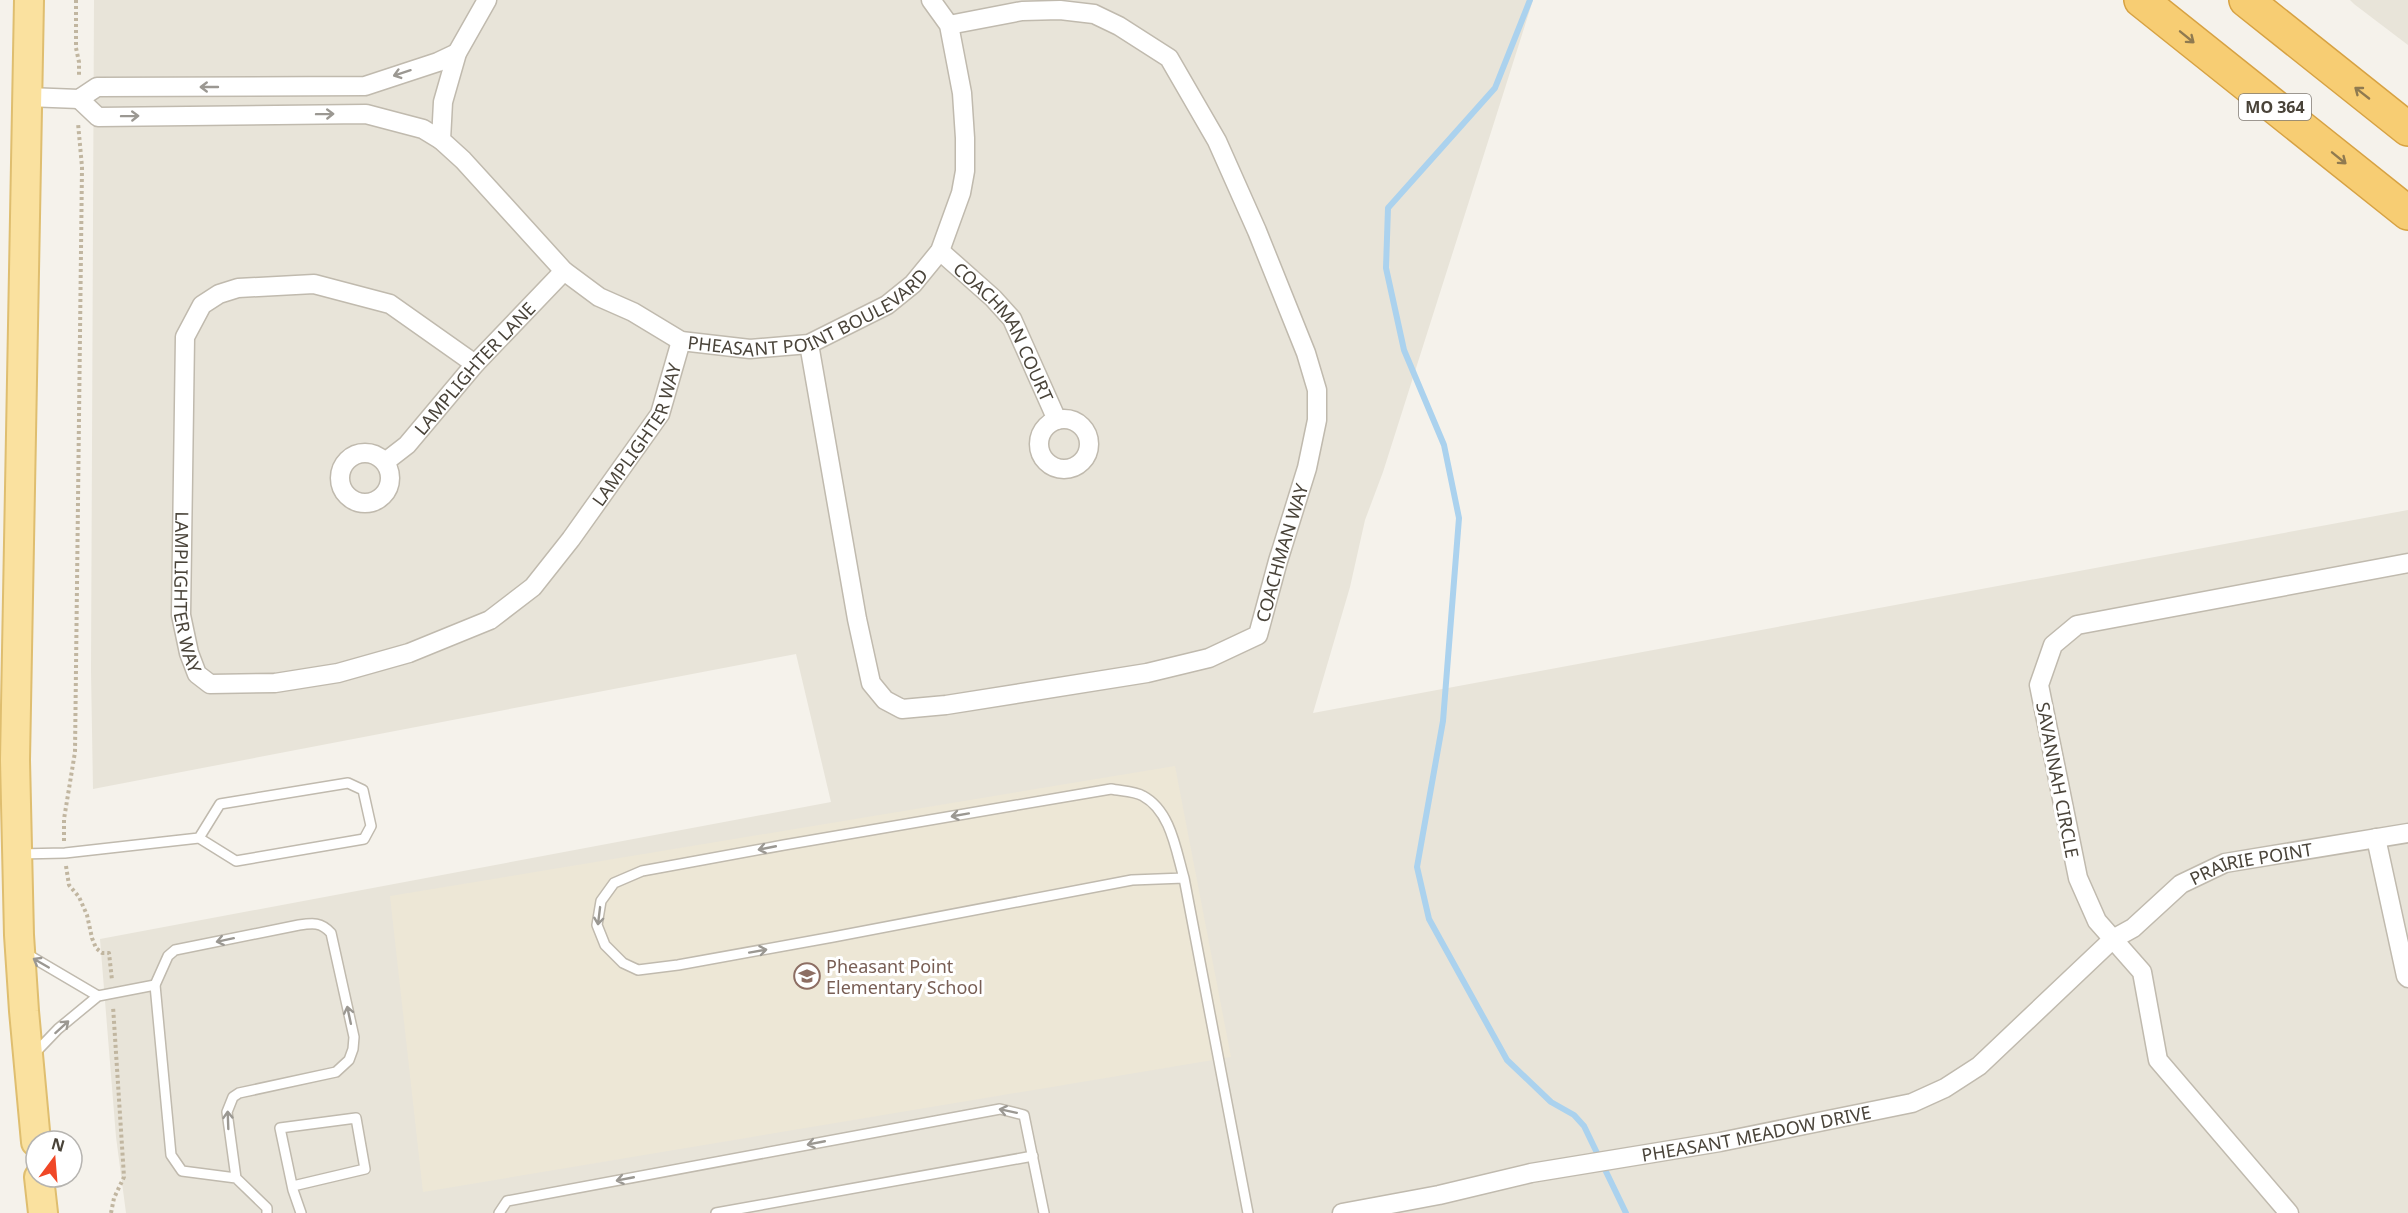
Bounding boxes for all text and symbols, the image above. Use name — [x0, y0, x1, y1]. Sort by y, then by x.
one-way arrow — [2179, 30, 2195, 43]
one-way arrow — [393, 69, 412, 80]
one-way arrow — [200, 81, 220, 93]
one-way arrow — [2354, 87, 2370, 100]
road number: MO 364 — [2239, 94, 2311, 120]
one-way arrow — [315, 108, 335, 120]
one-way arrow — [120, 110, 140, 122]
one-way arrow — [2331, 152, 2347, 165]
street label: COACHMAN COURT — [948, 257, 1059, 405]
street label: PHEASANT POINT BOULEVARD — [686, 263, 933, 361]
street label: LAMPLIGHTER LANE — [409, 297, 540, 440]
street label: LAMPLIGHTER WAY — [586, 359, 686, 511]
street label: COACHMAN WAY — [1250, 480, 1314, 625]
street label: LAMPLIGHTER WAY — [169, 511, 208, 677]
street label: SAVANNAH CIRCLE — [2031, 700, 2085, 860]
one-way arrow — [950, 809, 970, 820]
street label: PRAIRIE POINT — [2186, 837, 2314, 890]
one-way arrow — [758, 843, 778, 854]
one-way arrow — [593, 905, 604, 925]
one-way arrow — [216, 935, 235, 946]
one-way arrow — [748, 945, 768, 956]
place label: Pheasant Point Elementary School — [826, 954, 983, 999]
one-way arrow — [33, 956, 50, 968]
school or university icon: Pheasant Point Elementary School — [792, 961, 822, 991]
one-way arrow — [343, 1006, 355, 1025]
one-way arrow — [54, 1020, 69, 1034]
street label: PHEASANT MEADOW DRIVE — [1640, 1100, 1873, 1167]
one-way arrow — [999, 1105, 1018, 1117]
one-way arrow — [222, 1111, 233, 1130]
north arrow — [24, 1129, 84, 1189]
text: N — [49, 1132, 67, 1157]
one-way arrow — [807, 1138, 827, 1149]
one-way arrow — [615, 1174, 635, 1185]

